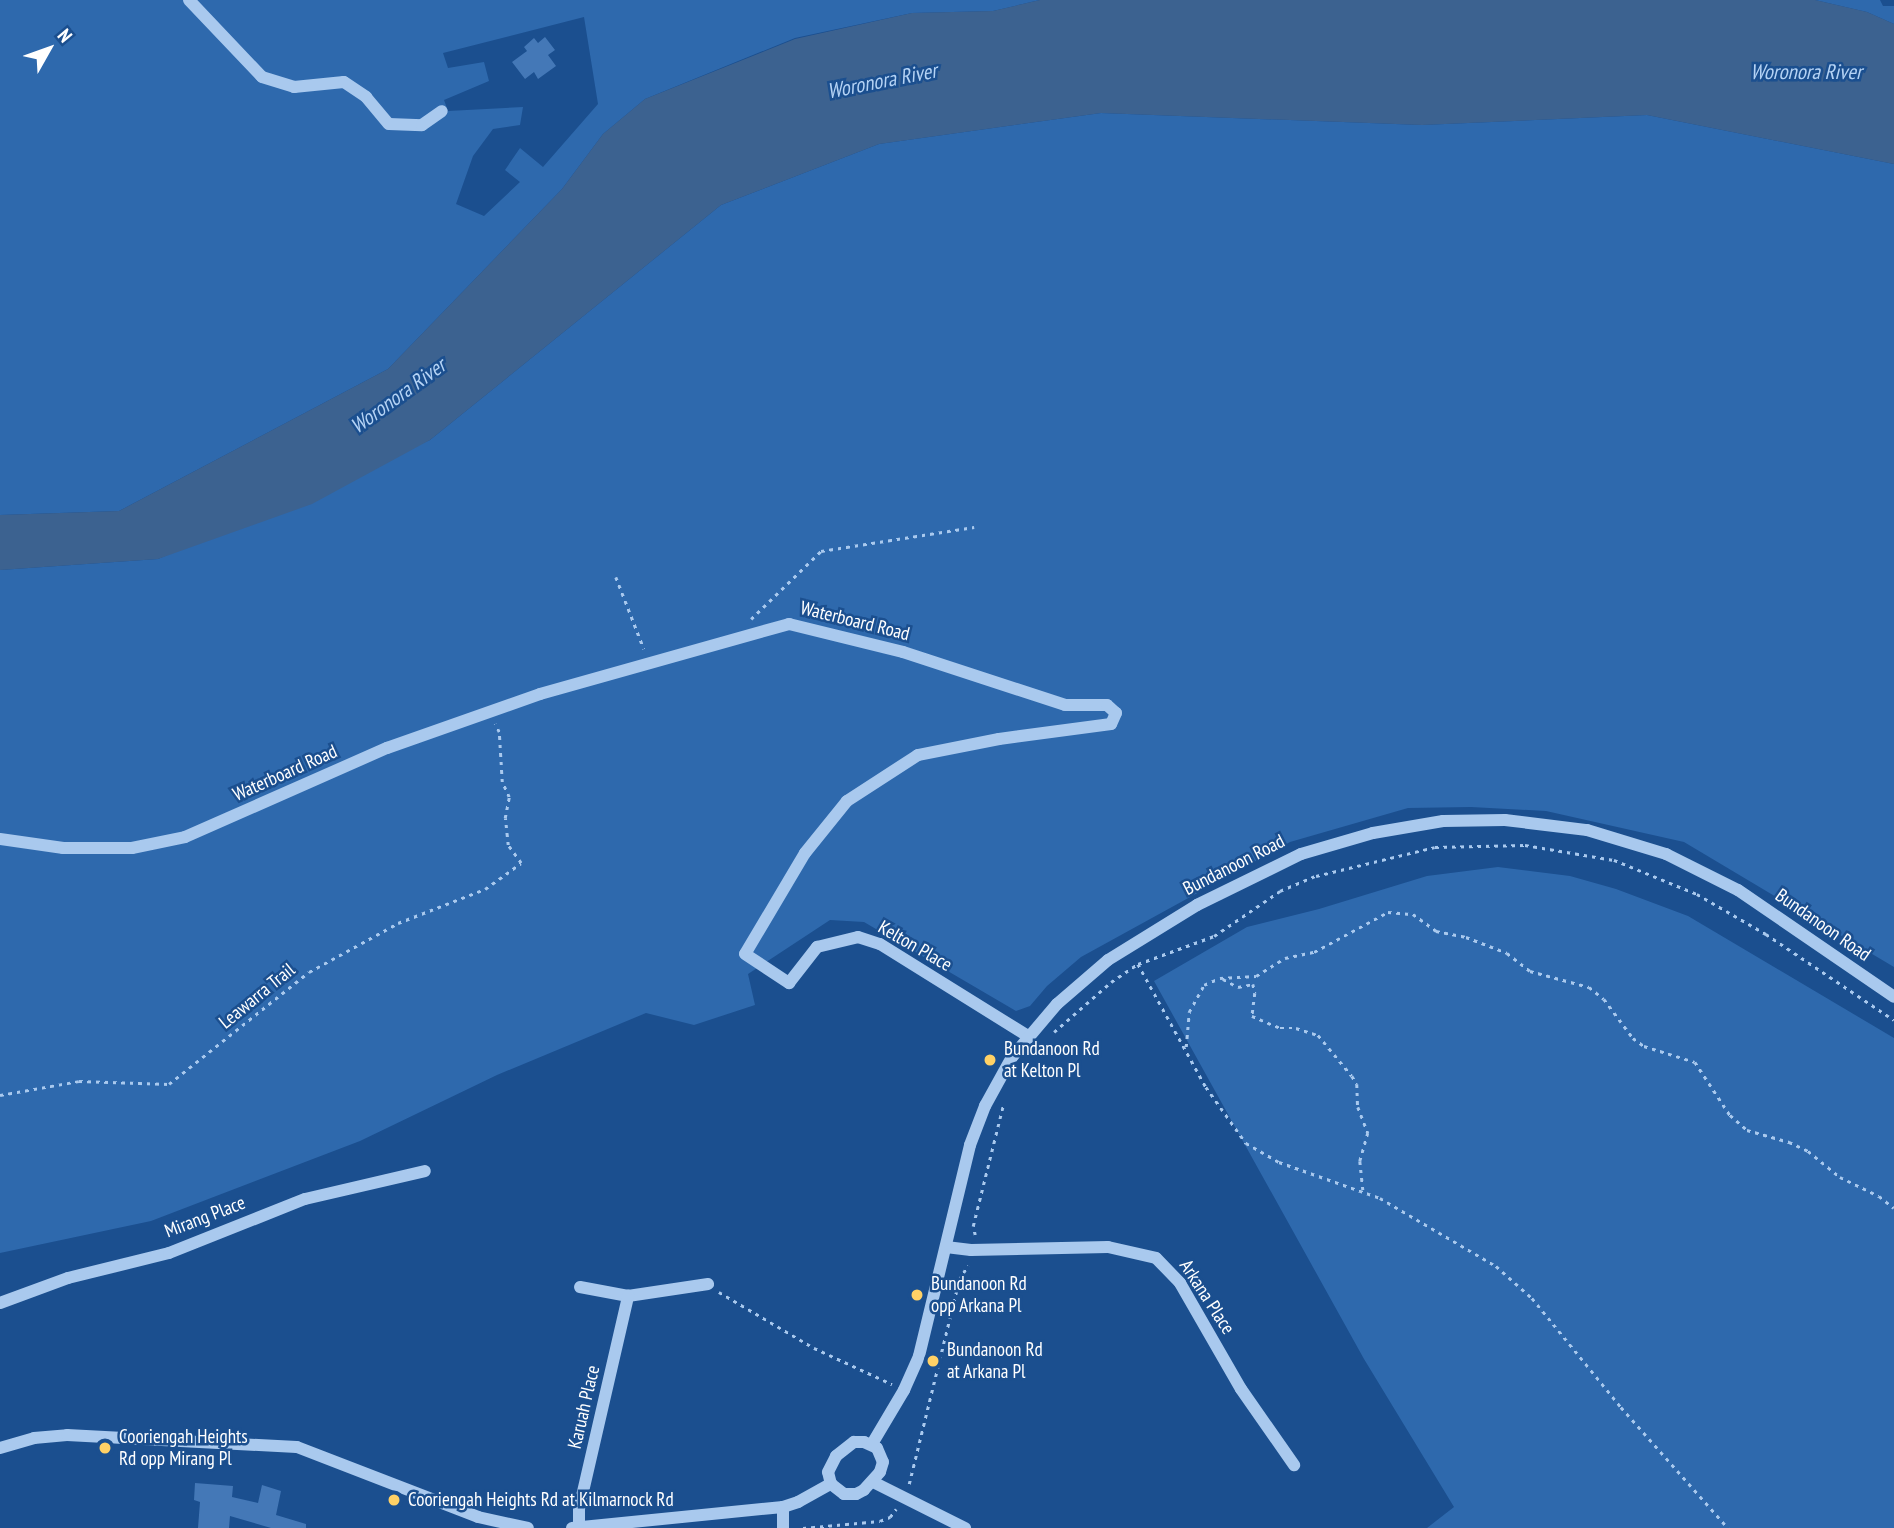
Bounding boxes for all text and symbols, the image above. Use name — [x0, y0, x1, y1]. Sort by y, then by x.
north arrow — [14, 14, 84, 84]
text: N — [53, 24, 78, 47]
water label: Woronora River — [825, 58, 939, 104]
water label: Woronora River — [1750, 59, 1862, 85]
water label: Woronora River — [346, 353, 450, 439]
street label: Waterboard Road — [798, 596, 912, 646]
street label: Waterboard Road — [229, 740, 341, 806]
street label: Bundanoon Road — [1179, 830, 1289, 900]
street label: Bundanoon Road — [1771, 884, 1875, 966]
street label: Kelton Place — [874, 916, 956, 976]
street label: Leawarra Trail — [214, 958, 300, 1034]
place label: Bundanoon Rd at Kelton Pl — [1004, 1038, 1100, 1082]
marker: Bundanoon Rd at Kelton Pl — [982, 1052, 998, 1068]
street label: Mirang Place — [161, 1191, 249, 1243]
street label: Arkana Place — [1175, 1256, 1239, 1338]
place label: Bundanoon Rd opp Arkana Pl — [931, 1273, 1027, 1317]
marker: Bundanoon Rd opp Arkana Pl — [909, 1287, 925, 1303]
place label: Bundanoon Rd at Arkana Pl — [947, 1339, 1043, 1383]
marker: Bundanoon Rd at Arkana Pl — [925, 1353, 941, 1369]
street label: Karuah Place — [563, 1363, 605, 1451]
place label: Cooriengah Heights Rd opp Mirang Pl — [119, 1426, 248, 1470]
marker: Cooriengah Heights Rd opp Mirang Pl — [97, 1440, 113, 1456]
place label: Cooriengah Heights Rd at Kilmarnock Rd — [408, 1489, 674, 1511]
marker: Cooriengah Heights Rd at Kilmarnock Rd — [386, 1492, 402, 1508]

